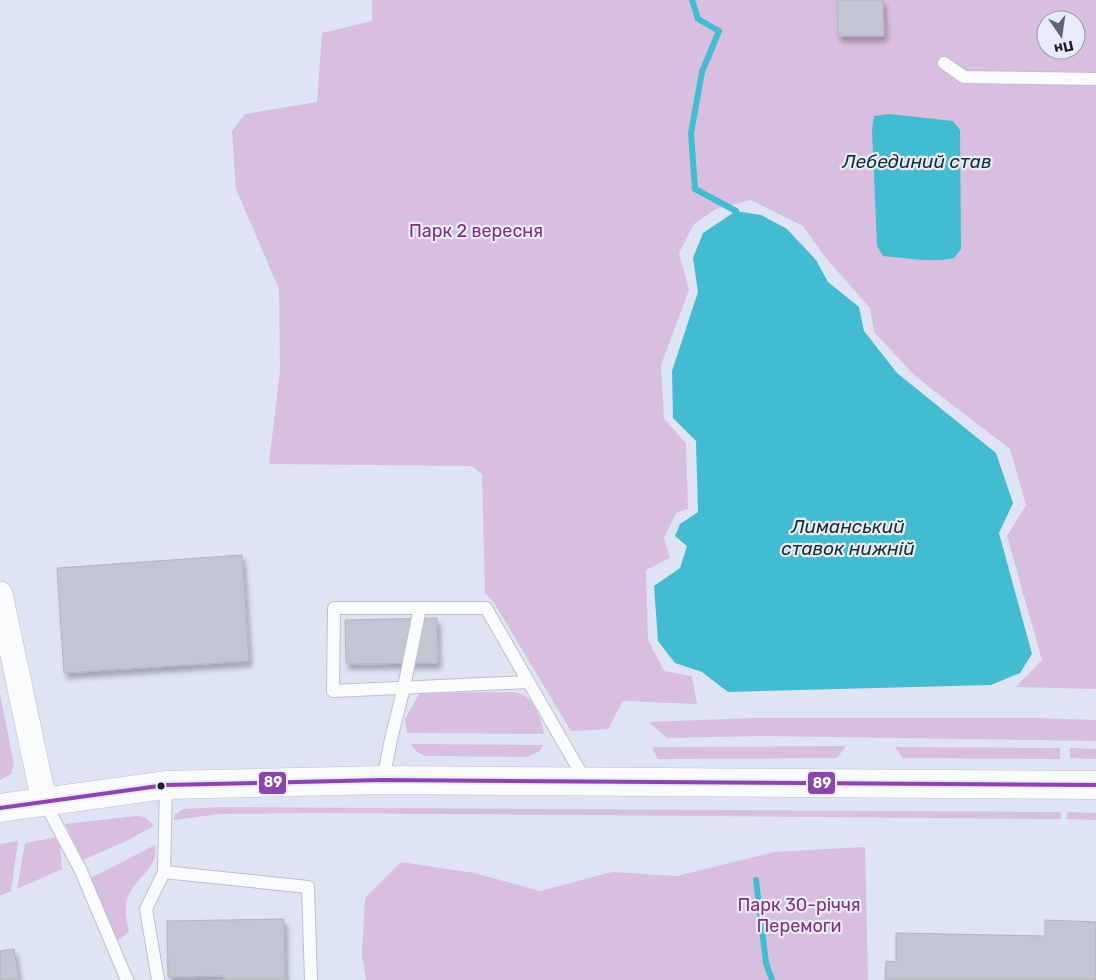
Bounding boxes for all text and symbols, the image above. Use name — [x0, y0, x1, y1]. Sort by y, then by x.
north arrow — [1036, 10, 1086, 60]
text: Пн — [1052, 37, 1075, 58]
water label: Лебединий став — [841, 150, 992, 173]
park label: Парк 2 вересня — [409, 220, 543, 242]
water label: Лиманський ставок нижній — [781, 515, 915, 560]
line badge: 89 — [258, 771, 287, 795]
line badge: 89 — [807, 771, 836, 795]
text: 89 — [264, 774, 282, 791]
text: 89 — [813, 775, 831, 792]
unlabelled marker — [156, 781, 166, 791]
park label: Парк 30-річчя Перемоги — [737, 894, 861, 937]

